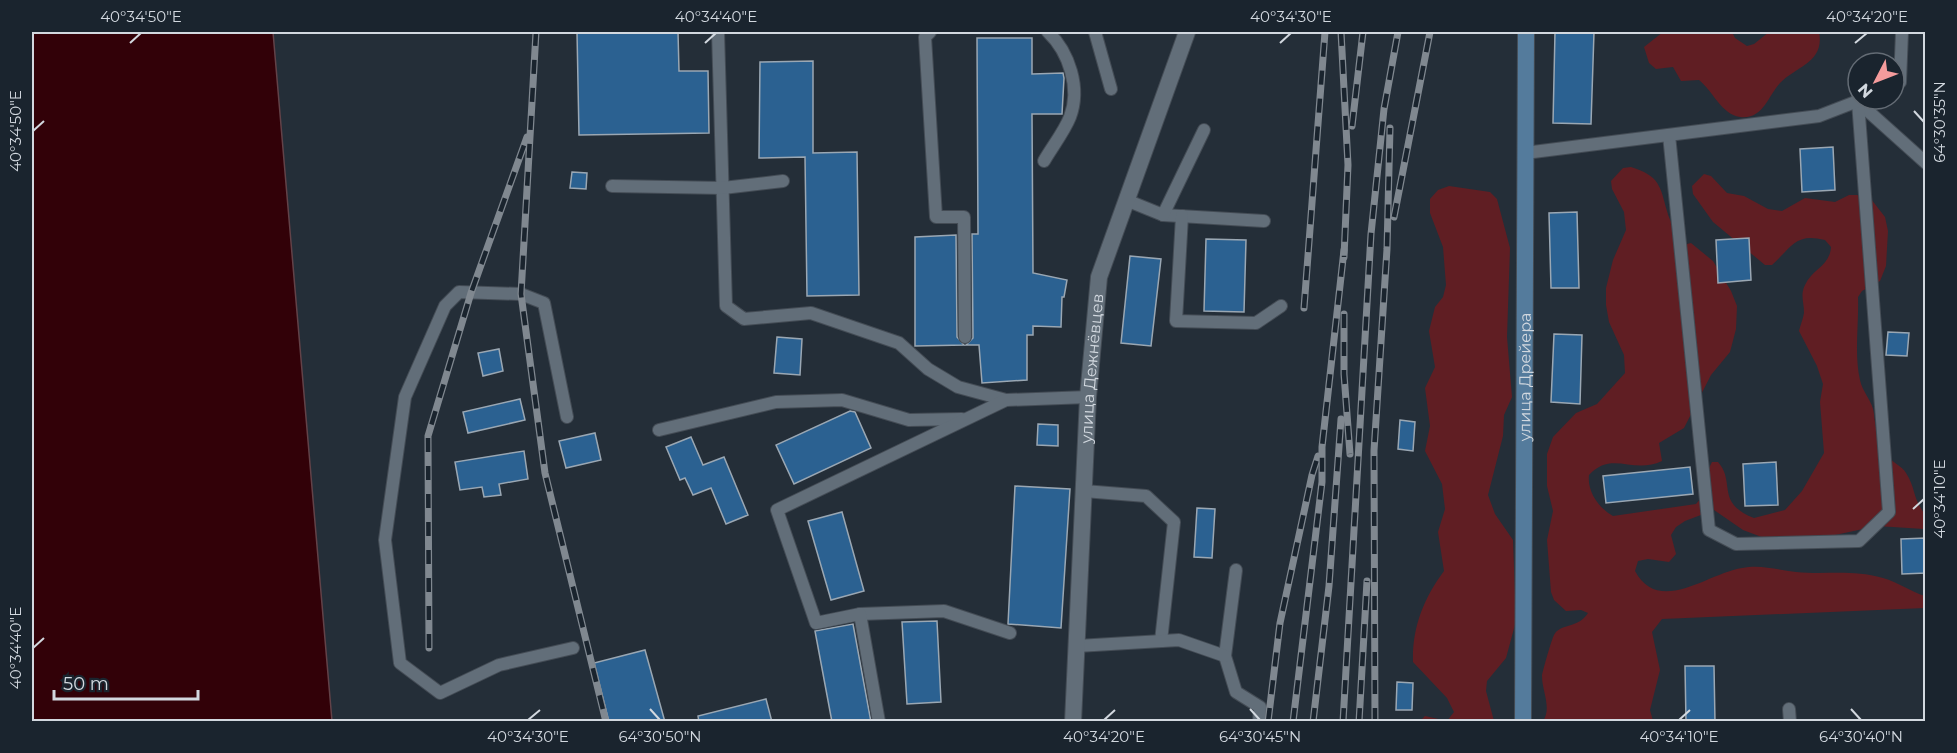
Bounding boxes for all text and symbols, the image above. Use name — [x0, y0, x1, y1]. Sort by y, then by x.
text: 40°34'50"E — [100, 7, 182, 26]
text: 40°34'40"E — [675, 7, 757, 26]
text: 40°34'30"E — [1250, 7, 1332, 26]
text: 40°34'20"E — [1826, 7, 1908, 26]
north arrow — [1846, 51, 1906, 111]
text: N — [1854, 80, 1877, 102]
text: 64°30'35"N — [1930, 81, 1949, 163]
text: 40°34'50"E — [6, 90, 25, 172]
street label: улица Дежнёвцев — [1076, 293, 1107, 445]
street label: улица Дрейера — [1515, 312, 1534, 443]
text: 40°34'10"E — [1930, 459, 1949, 539]
text: 40°34'40"E — [6, 607, 25, 689]
scale bar — [54, 663, 198, 701]
text: 50 m — [63, 673, 109, 695]
text: 40°34'30"E — [487, 727, 569, 746]
text: 64°30'50"N — [618, 727, 702, 746]
text: 40°34'20"E — [1063, 727, 1145, 746]
text: 64°30'45"N — [1219, 727, 1301, 746]
text: 40°34'10"E — [1639, 727, 1719, 746]
text: 64°30'40"N — [1819, 727, 1903, 746]

